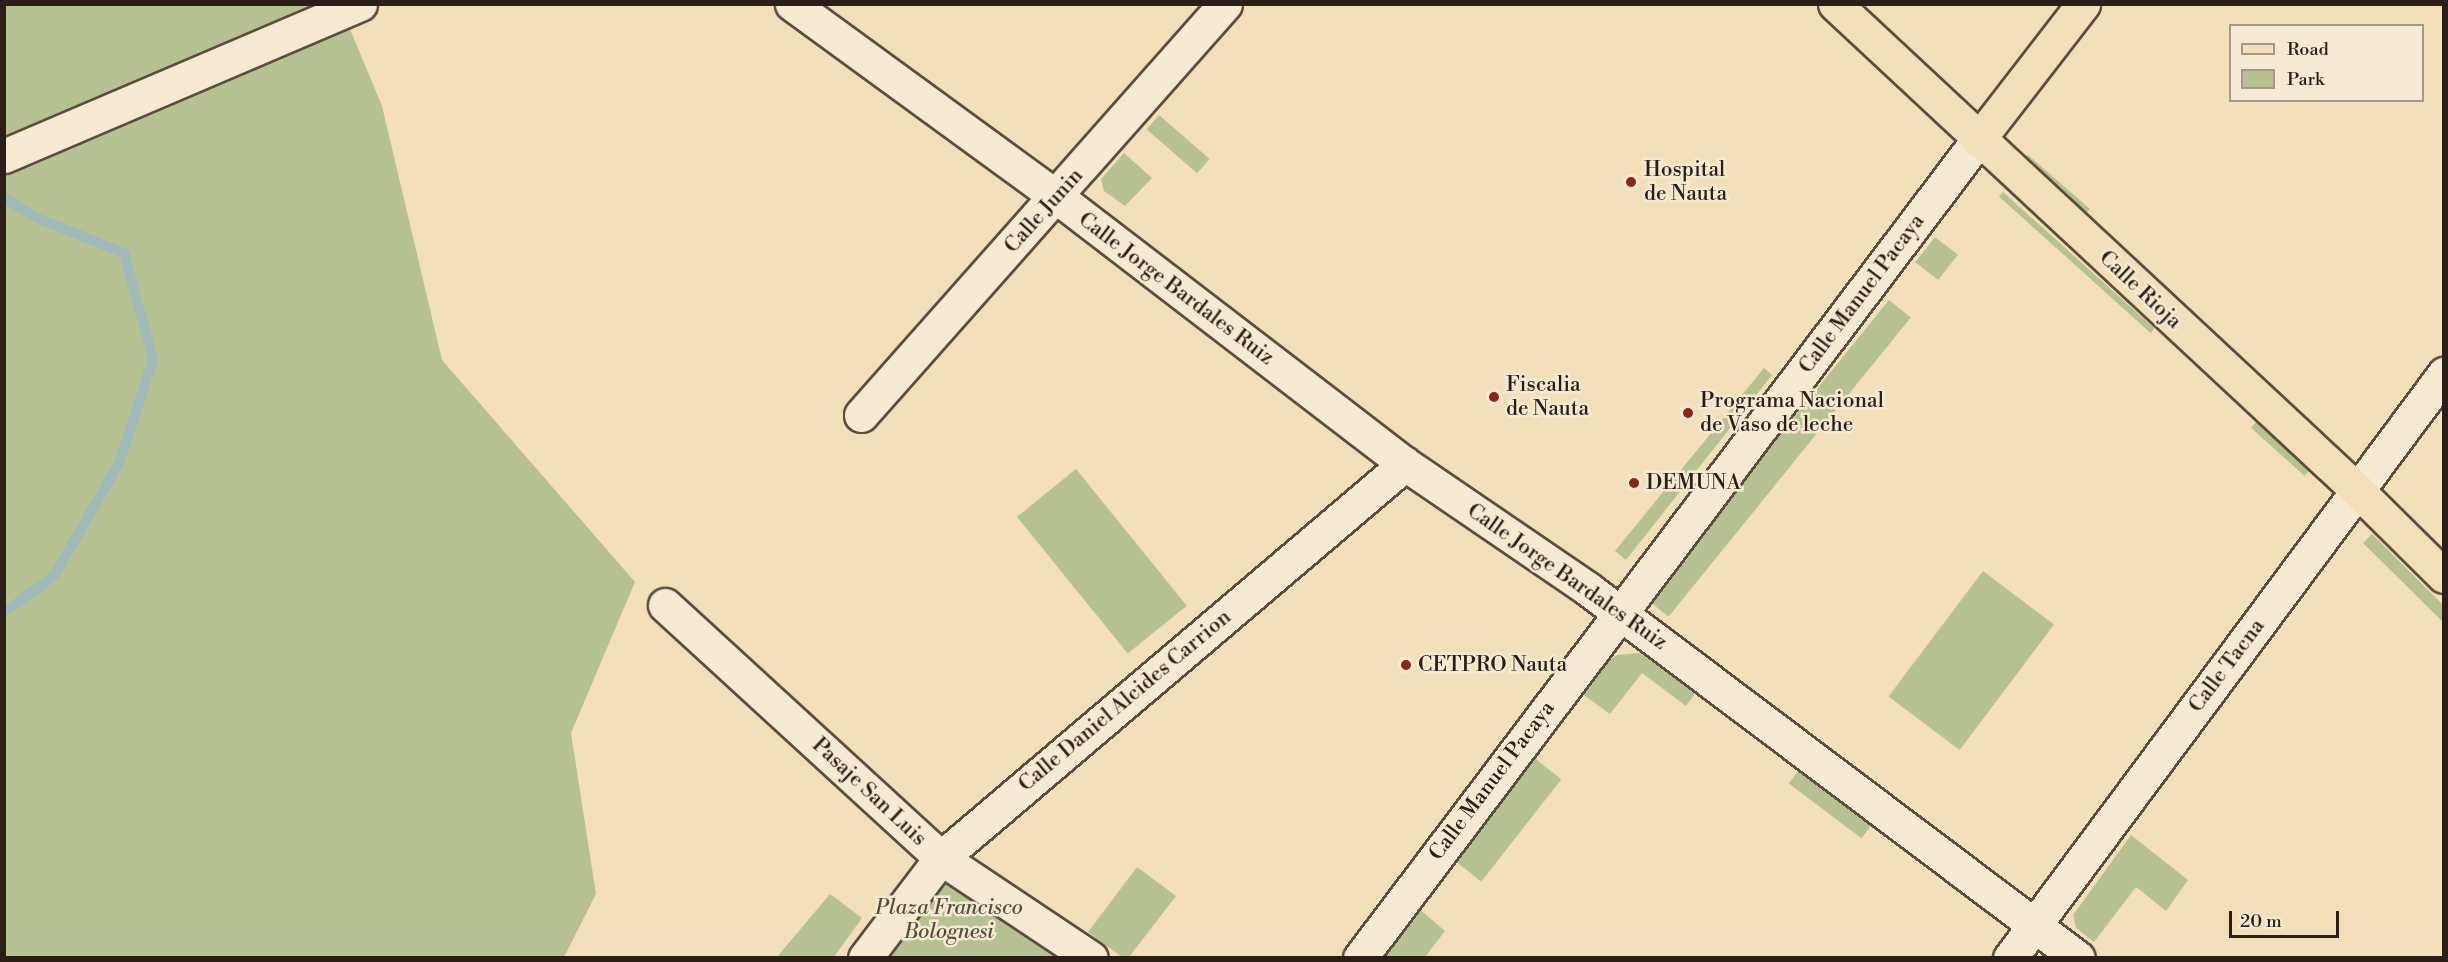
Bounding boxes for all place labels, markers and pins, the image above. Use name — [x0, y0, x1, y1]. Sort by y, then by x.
place label: Hospital de Nauta — [1644, 157, 1727, 207]
marker: Hospital de Nauta — [1622, 173, 1640, 191]
place label: Fiscalia de Nauta — [1506, 372, 1589, 422]
place label: Programa Nacional de Vaso de leche — [1700, 388, 1884, 438]
marker: Fiscalia de Nauta — [1487, 390, 1501, 404]
marker: Programa Nacional de Vaso de leche — [1681, 406, 1695, 420]
place label: DEMUNA — [1646, 470, 1741, 496]
marker: DEMUNA — [1627, 476, 1641, 490]
place label: CETPRO Nauta — [1418, 652, 1567, 678]
marker: CETPRO Nauta — [1399, 658, 1413, 672]

